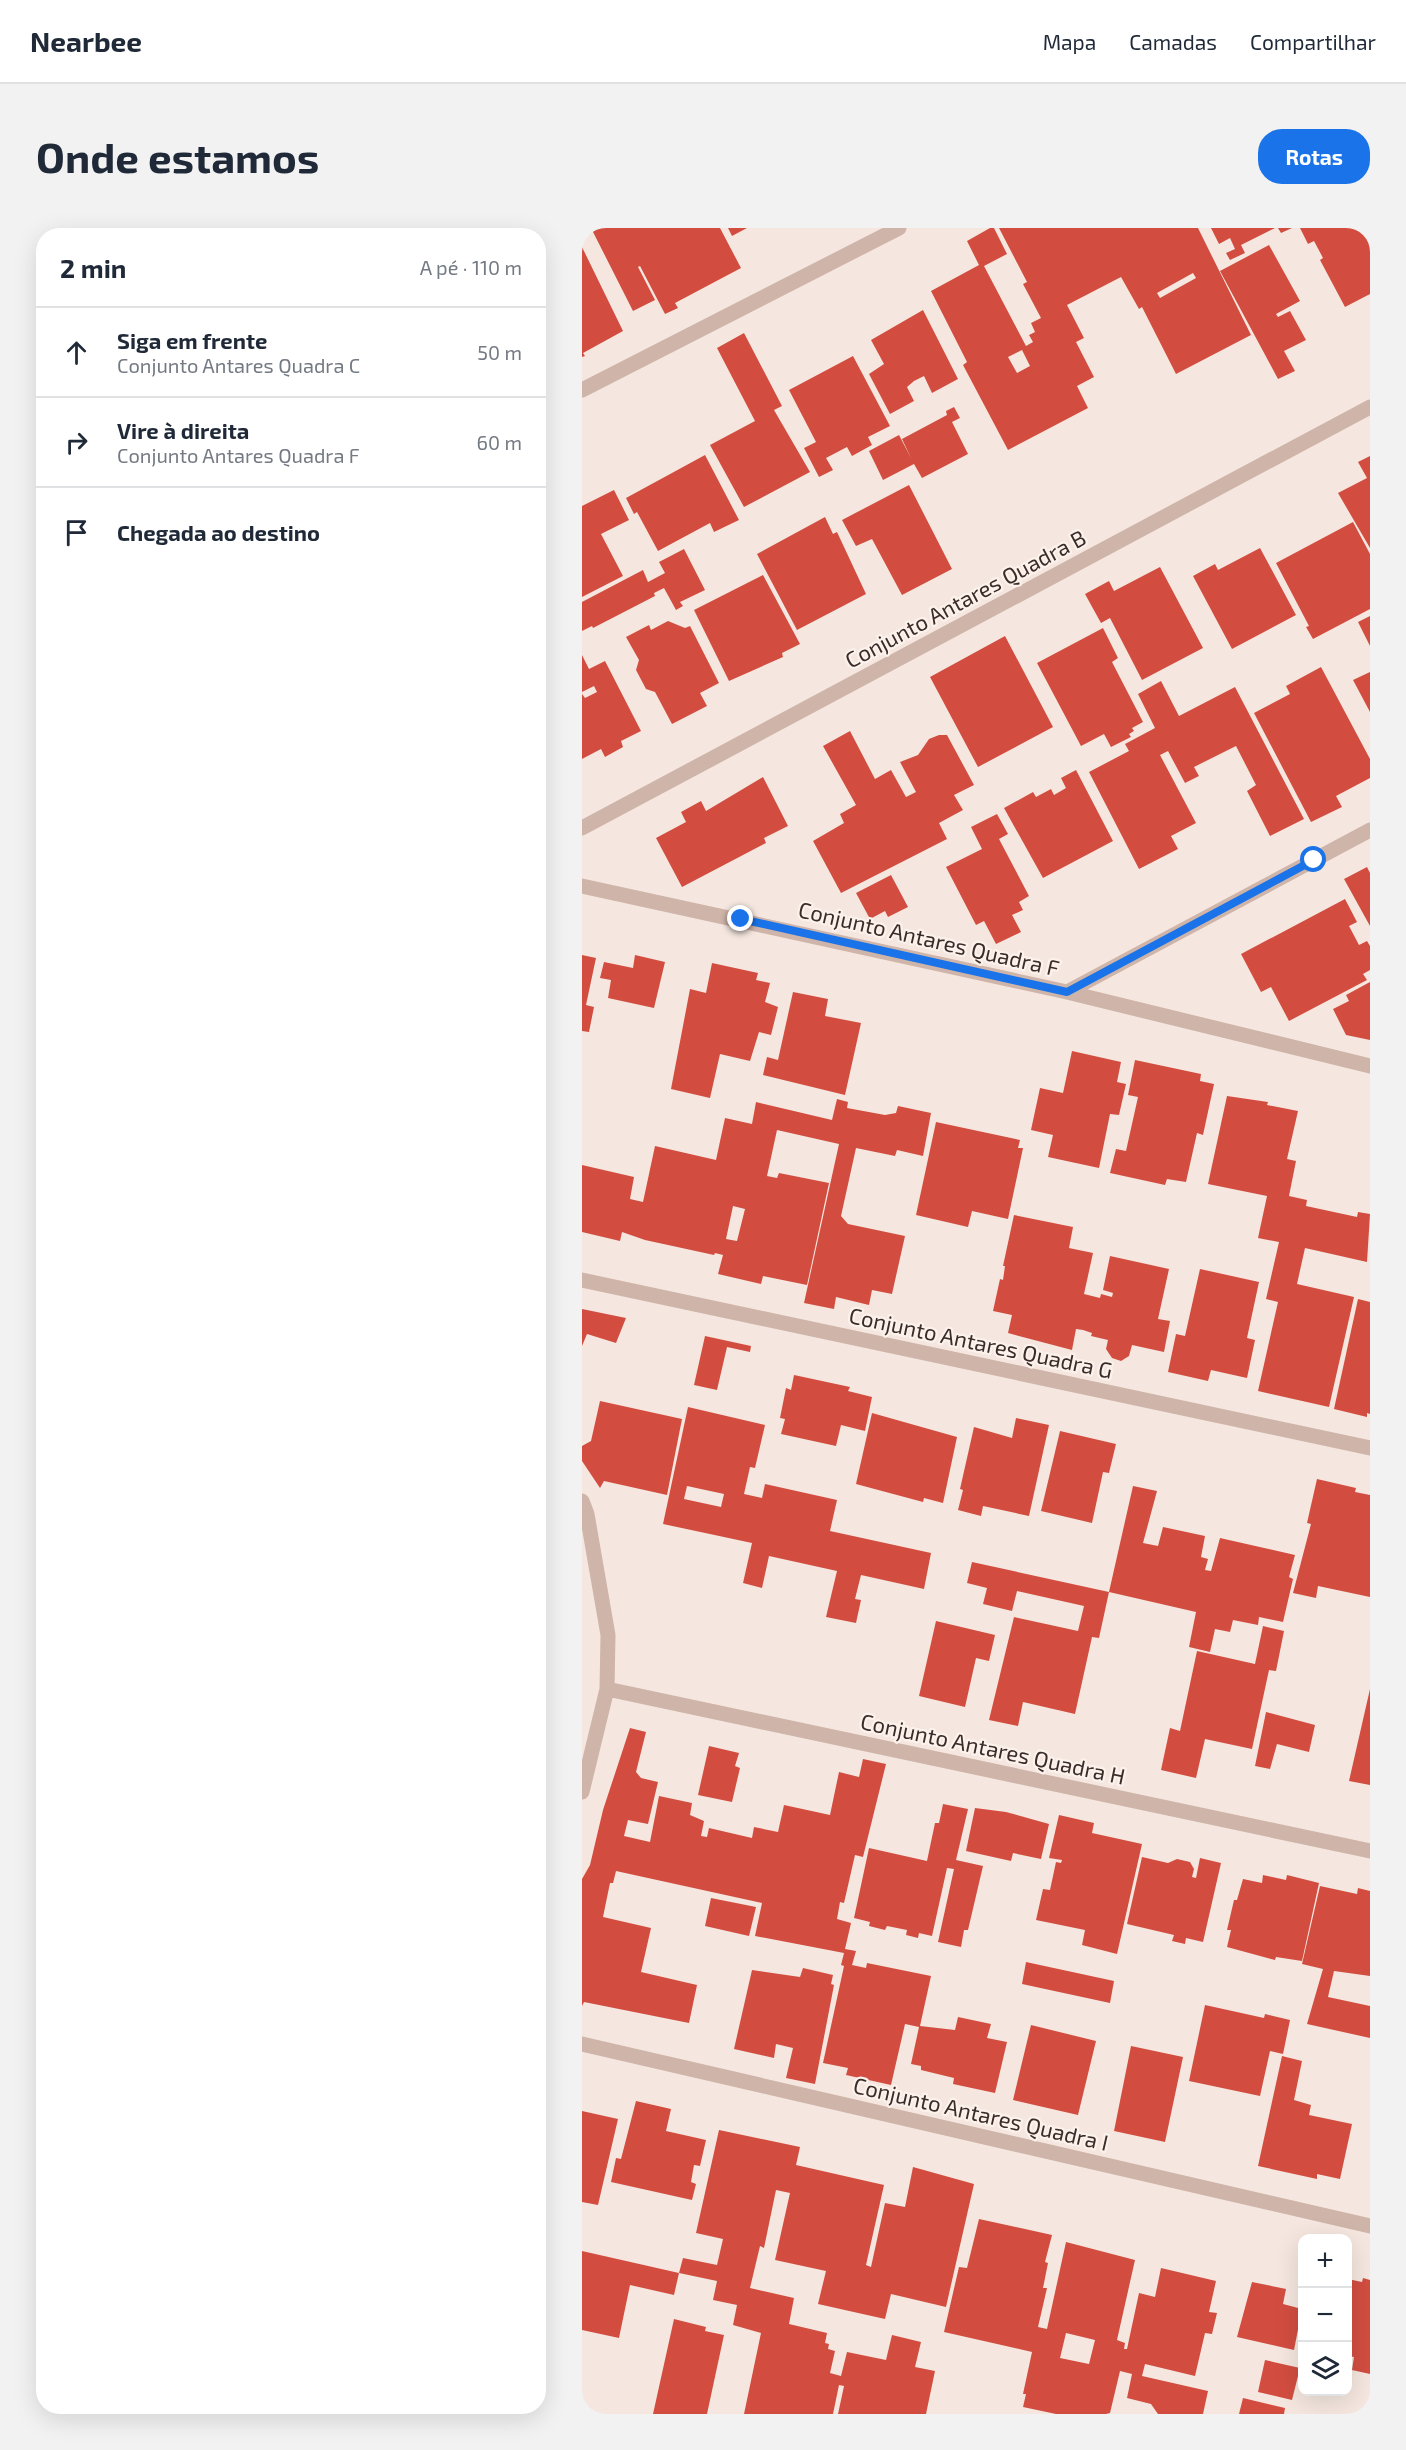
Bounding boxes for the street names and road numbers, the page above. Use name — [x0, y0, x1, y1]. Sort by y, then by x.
street label: Conjunto Antares Quadra B — [840, 523, 1090, 673]
street label: Conjunto Antares Quadra F — [796, 895, 1062, 982]
street label: Conjunto Antares Quadra G — [847, 1301, 1115, 1384]
street label: Conjunto Antares Quadra H — [858, 1707, 1128, 1790]
street label: Conjunto Antares Quadra I — [851, 2071, 1111, 2156]

